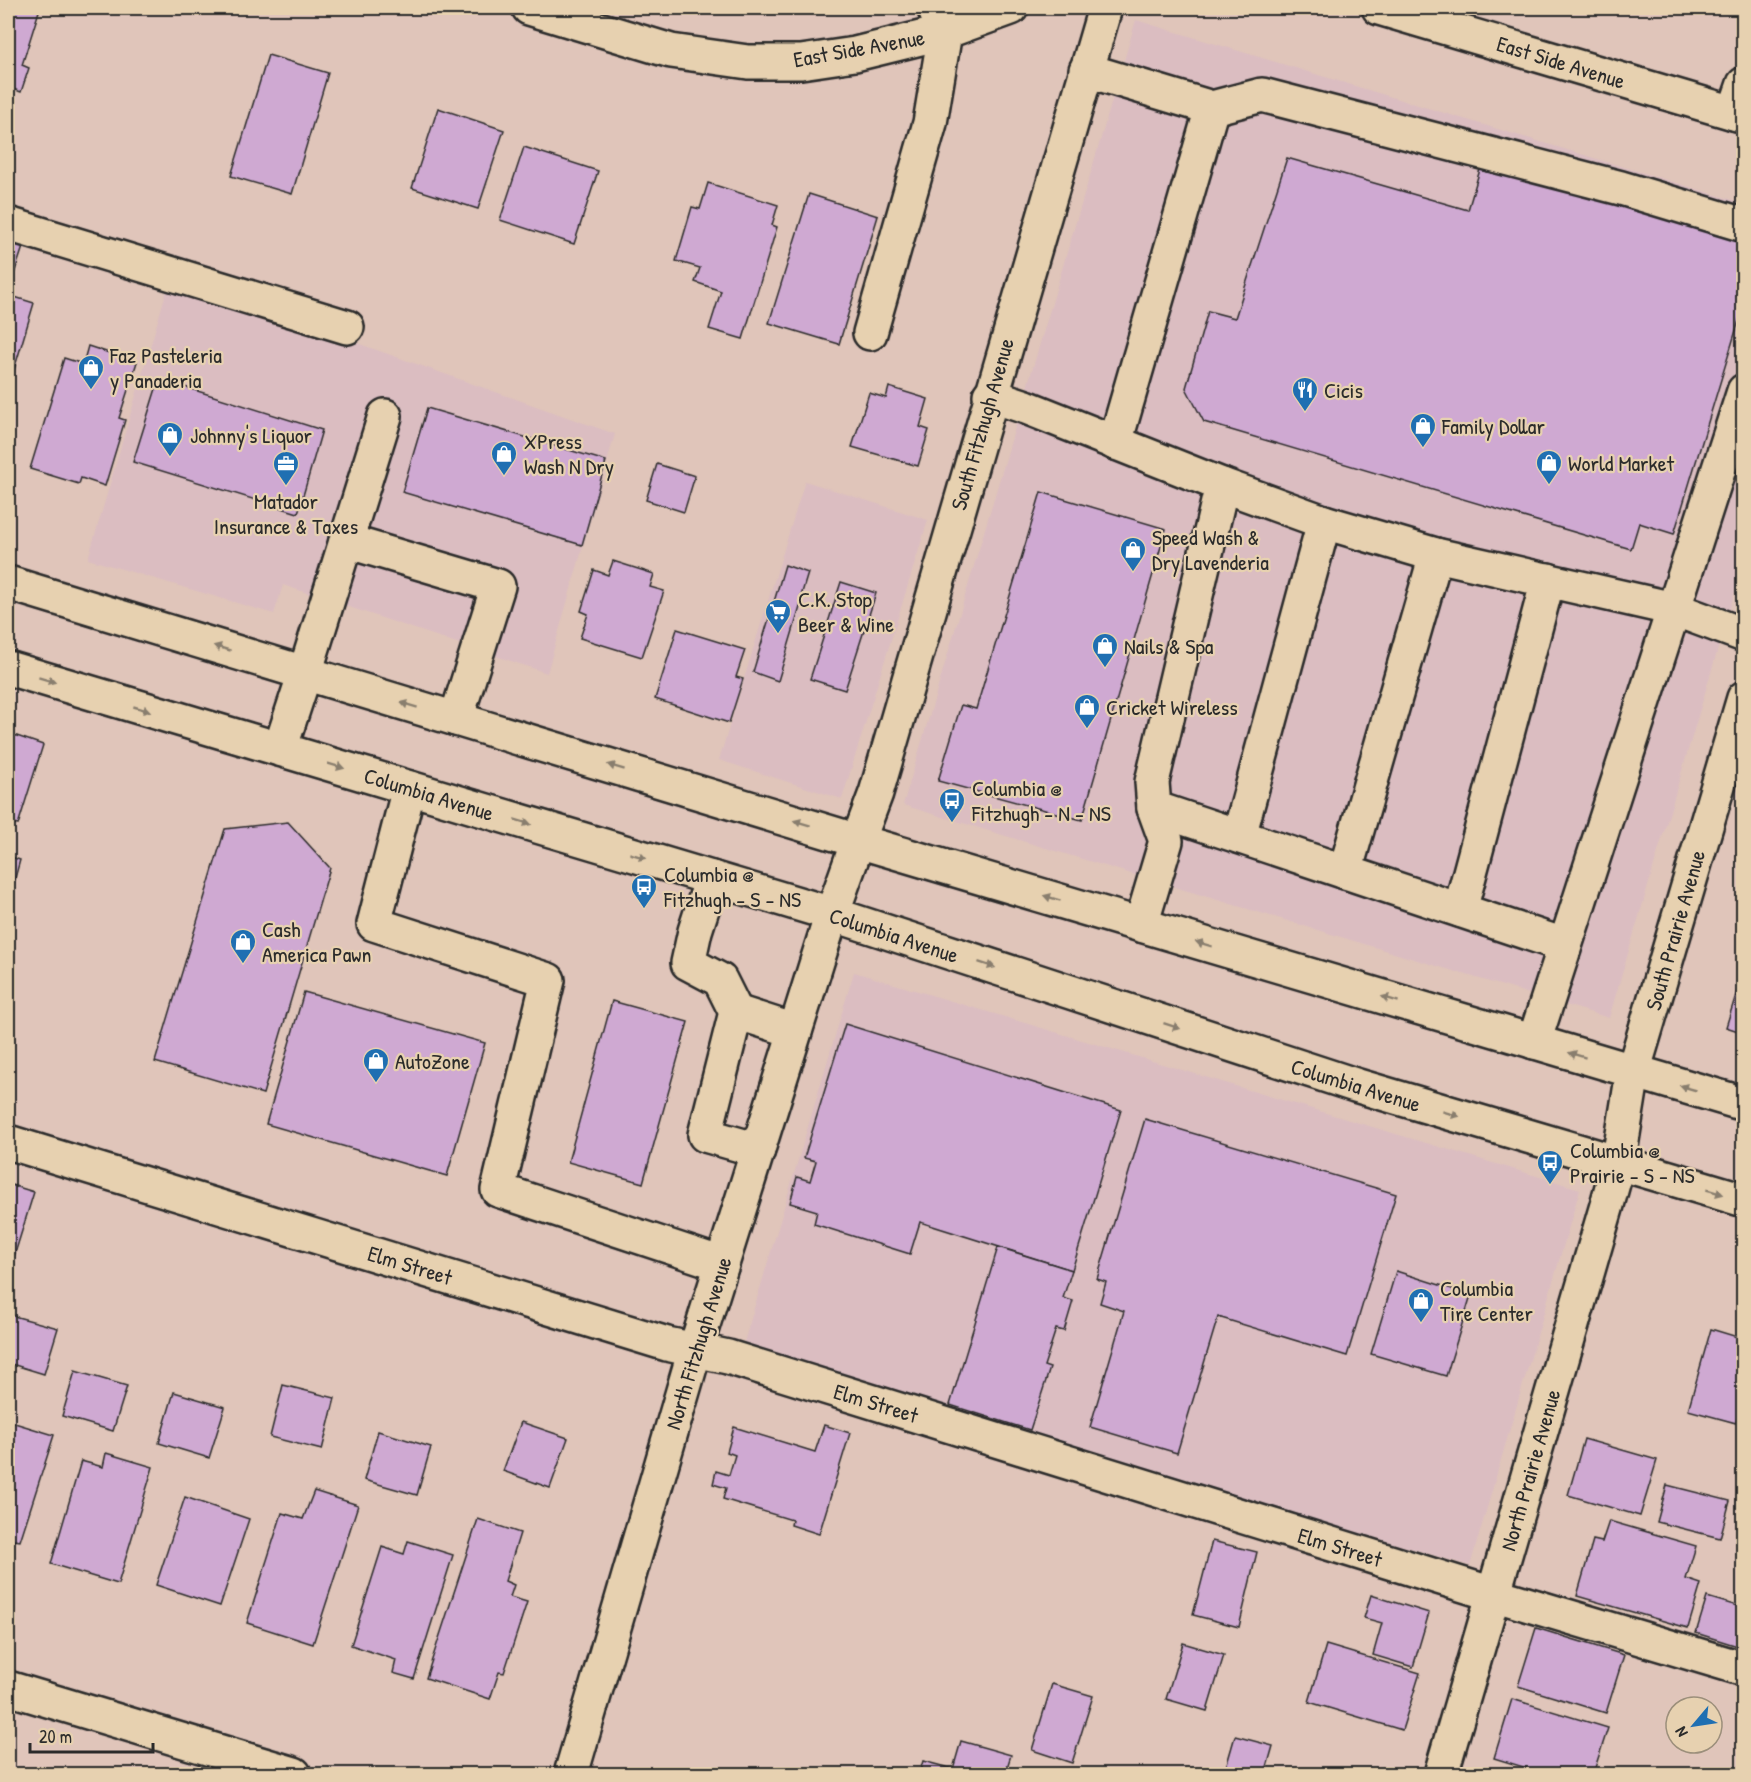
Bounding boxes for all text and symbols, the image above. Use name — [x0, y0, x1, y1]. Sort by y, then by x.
street label: East Side Avenue — [791, 22, 927, 74]
street label: East Side Avenue — [1493, 28, 1629, 96]
street label: South Fitzhugh Avenue — [943, 334, 1021, 514]
place label: Faz Pasteleria y Panaderia — [109, 340, 222, 395]
shop icon: Faz Pasteleria y Panaderia — [76, 353, 106, 391]
restaurant icon: Cicis — [1290, 375, 1320, 413]
place label: Cicis — [1324, 375, 1363, 405]
shop icon: Family Dollar — [1408, 411, 1438, 449]
place label: Family Dollar — [1441, 411, 1545, 441]
shop icon: Johnny's Liquor — [155, 420, 185, 458]
place label: Johnny's Liquor — [190, 420, 313, 450]
place label: XPress Wash N Dry — [524, 426, 614, 481]
shop icon: XPress Wash N Dry — [489, 439, 519, 477]
shop icon: World Market — [1534, 448, 1564, 486]
place label: World Market — [1568, 448, 1674, 478]
office icon: Matador Insurance & Taxes — [271, 449, 301, 487]
place label: Matador Insurance & Taxes — [214, 486, 358, 541]
place label: Speed Wash & Dry Lavenderia — [1152, 522, 1269, 577]
shop icon: Speed Wash & Dry Lavenderia — [1118, 535, 1148, 573]
place label: C.K. Stop Beer & Wine — [798, 584, 894, 639]
supermarket icon: C.K. Stop Beer & Wine — [763, 597, 793, 635]
shop icon: Nails & Spa — [1090, 631, 1120, 669]
place label: Nails & Spa — [1124, 631, 1214, 661]
one-way arrow — [213, 643, 231, 652]
one-way arrow — [38, 676, 56, 685]
shop icon: Cricket Wireless — [1072, 692, 1102, 730]
place label: Cricket Wireless — [1106, 692, 1238, 722]
one-way arrow — [400, 700, 418, 709]
one-way arrow — [133, 705, 151, 714]
street label: Columbia Avenue — [361, 760, 498, 828]
one-way arrow — [327, 762, 345, 771]
one-way arrow — [607, 762, 625, 771]
place label: Columbia @ Fitzhugh - N - NS — [971, 773, 1111, 828]
bus stop icon: Columbia @ Fitzhugh - N - NS — [937, 786, 967, 824]
one-way arrow — [514, 818, 532, 827]
one-way arrow — [793, 818, 811, 827]
street label: South Prairie Avenue — [1638, 846, 1712, 1014]
one-way arrow — [629, 852, 647, 861]
place label: Columbia @ Fitzhugh - S - NS — [663, 859, 801, 914]
bus stop icon: Columbia @ Fitzhugh - S - NS — [629, 872, 659, 910]
one-way arrow — [1043, 893, 1061, 902]
street label: Columbia Avenue — [826, 900, 963, 970]
place label: Cash America Pawn — [262, 914, 371, 969]
shop icon: Cash America Pawn — [228, 927, 258, 965]
one-way arrow — [1195, 939, 1213, 948]
one-way arrow — [978, 961, 996, 970]
one-way arrow — [1381, 994, 1399, 1003]
one-way arrow — [1163, 1021, 1181, 1031]
shop icon: AutoZone — [361, 1046, 391, 1084]
place label: AutoZone — [395, 1046, 470, 1076]
one-way arrow — [1568, 1050, 1586, 1059]
street label: Columbia Avenue — [1288, 1051, 1425, 1119]
one-way arrow — [1679, 1083, 1697, 1092]
one-way arrow — [1442, 1110, 1460, 1119]
place label: Columbia @ Prairie - S - NS — [1570, 1135, 1695, 1190]
bus stop icon: Columbia @ Prairie - S - NS — [1535, 1148, 1565, 1186]
one-way arrow — [1706, 1188, 1724, 1197]
street label: Elm Street — [364, 1238, 456, 1292]
street label: North Fitzhugh Avenue — [657, 1253, 739, 1433]
place label: Columbia Tire Center — [1440, 1273, 1534, 1328]
shop icon: Columbia Tire Center — [1406, 1286, 1436, 1324]
street label: Elm Street — [830, 1376, 922, 1430]
street label: North Prairie Avenue — [1493, 1386, 1567, 1554]
street label: Elm Street — [1294, 1520, 1386, 1574]
north arrow — [1664, 1695, 1724, 1755]
scale bar — [30, 1716, 153, 1754]
text: N — [1669, 1723, 1693, 1741]
text: 20 m — [39, 1724, 72, 1749]

